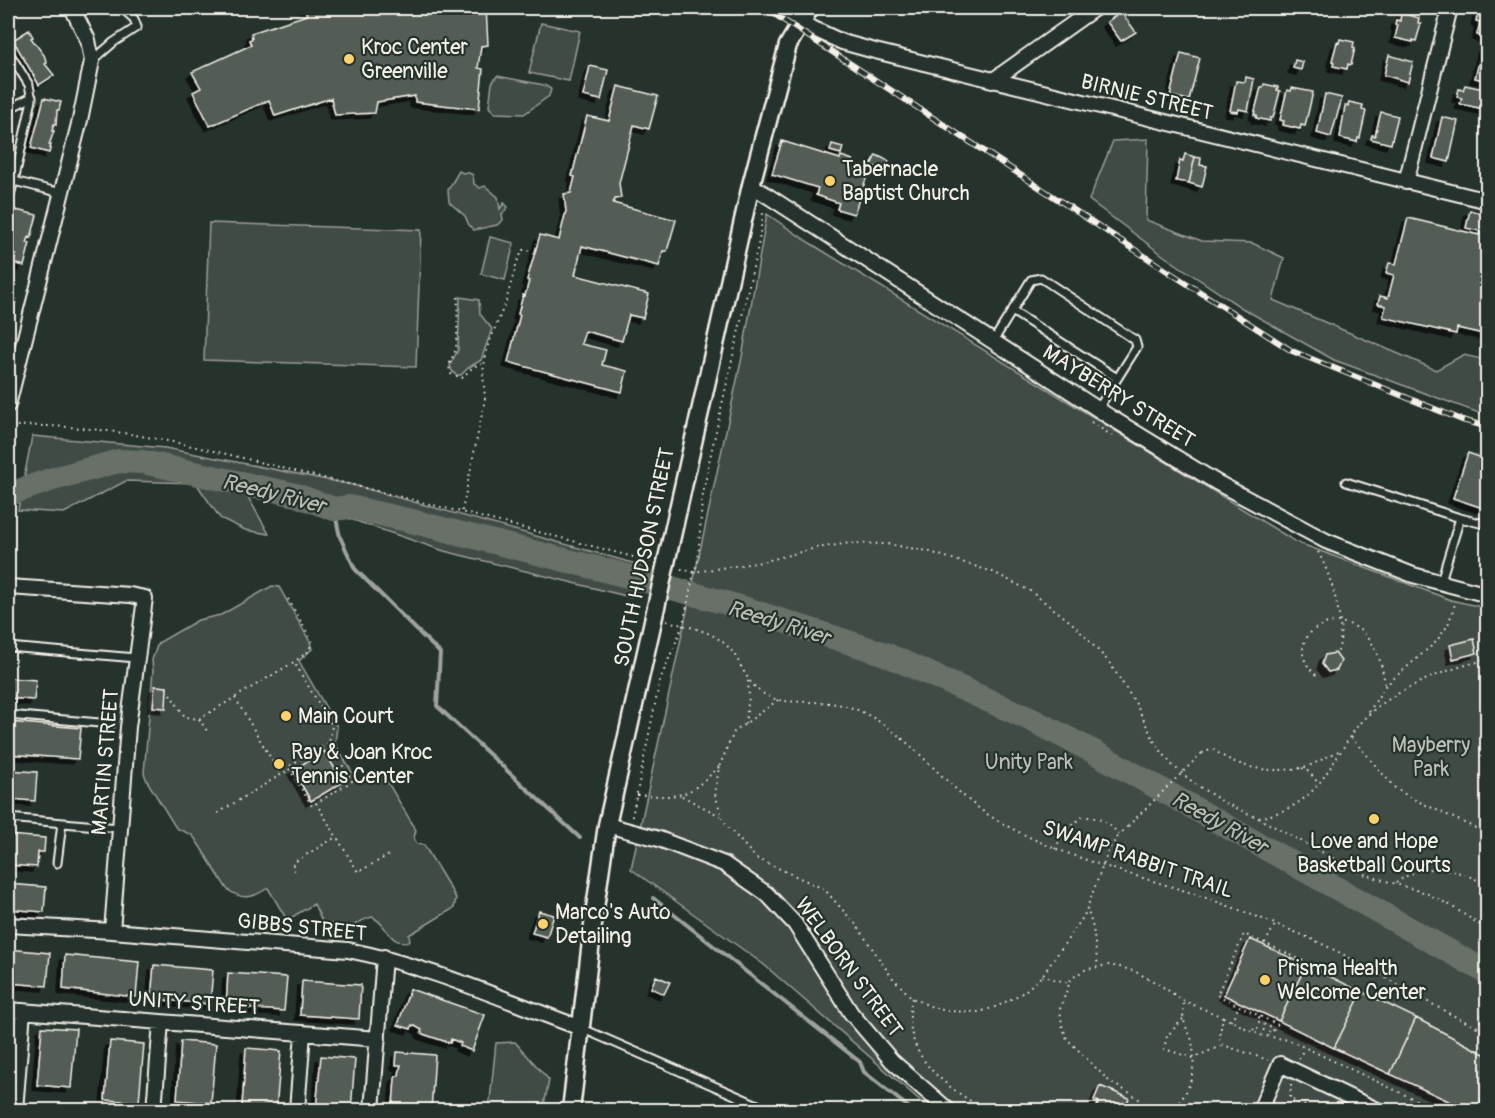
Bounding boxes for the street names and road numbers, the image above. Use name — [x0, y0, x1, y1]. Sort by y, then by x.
street label: BIRNIE STREET — [1078, 68, 1216, 127]
street label: MAYBERRY STREET — [1038, 339, 1200, 454]
street label: SOUTH HUDSON STREET — [608, 445, 681, 669]
street label: MARTIN STREET — [86, 687, 125, 836]
street label: SWAMP RABBIT TRAIL — [1039, 814, 1237, 905]
street label: WELBORN STREET — [789, 892, 909, 1043]
street label: GIBBS STREET — [236, 907, 368, 948]
street label: UNITY STREET — [127, 985, 261, 1022]

